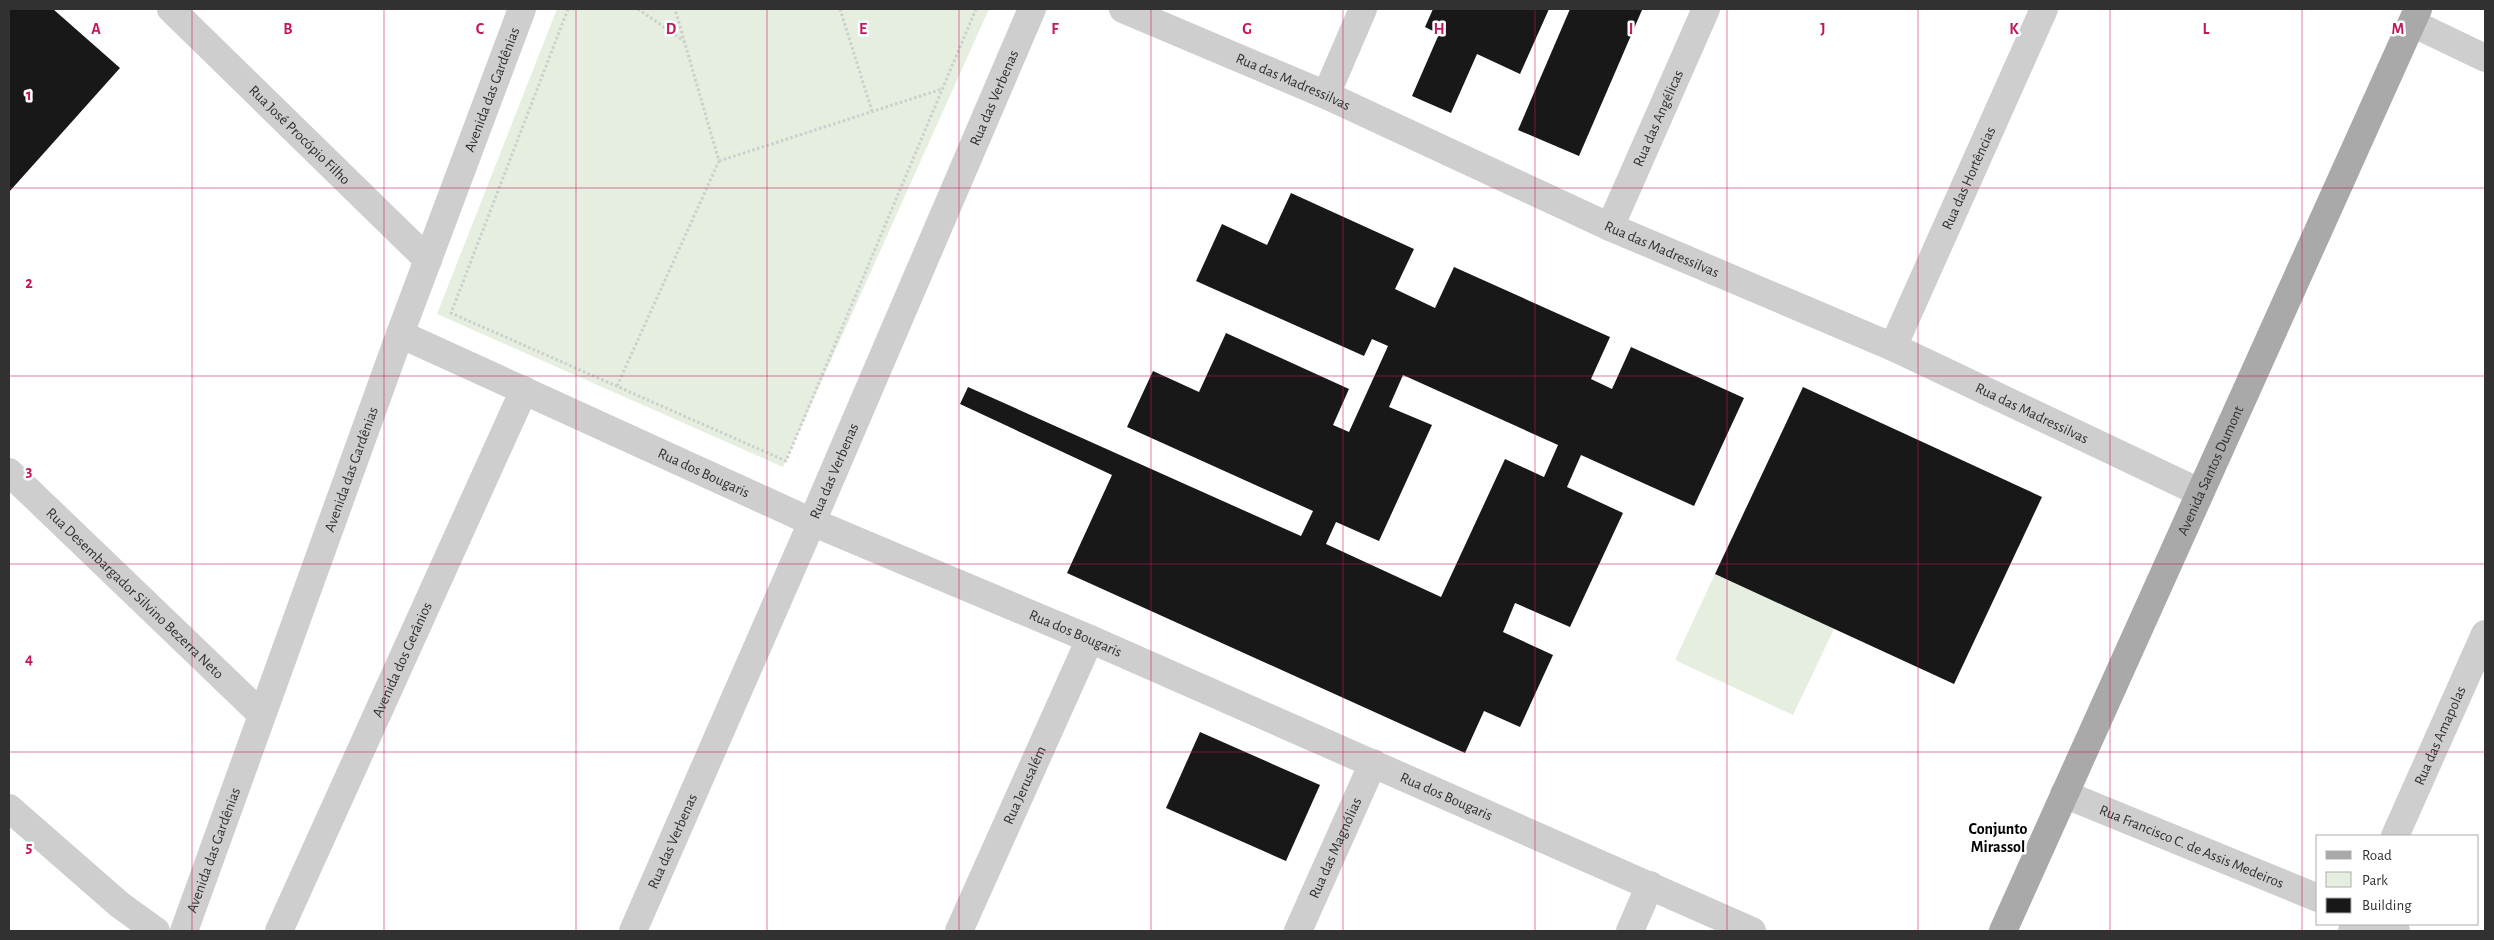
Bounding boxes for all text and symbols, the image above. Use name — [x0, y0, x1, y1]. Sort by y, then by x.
text: A — [91, 21, 101, 37]
text: B — [283, 21, 293, 37]
text: C — [476, 21, 485, 37]
text: D — [666, 21, 677, 37]
text: E — [859, 21, 867, 37]
text: F — [1051, 21, 1059, 37]
text: G — [1242, 21, 1252, 37]
text: H — [1433, 21, 1445, 37]
text: I — [1629, 21, 1633, 37]
text: J — [1820, 21, 1826, 37]
text: K — [2009, 21, 2019, 37]
text: L — [2203, 21, 2210, 37]
text: M — [2392, 21, 2404, 37]
street label: Avenida das Gardênias — [462, 25, 522, 154]
street label: Rua das Verbenas — [967, 48, 1021, 148]
street label: Rua das Madressilvas — [1234, 51, 1353, 113]
street label: Rua das Angélicas — [1631, 68, 1686, 169]
street label: Rua José Procópio Filho — [246, 83, 353, 188]
text: 1 — [26, 87, 32, 103]
street label: Rua das Hortências — [1939, 125, 1998, 232]
street label: Rua das Madressilvas — [1602, 218, 1721, 280]
text: 2 — [25, 275, 33, 291]
street label: Rua das Madressilvas — [1973, 380, 2091, 447]
street label: Avenida Santos Dumont — [2175, 403, 2246, 538]
street label: Avenida das Gardênias — [322, 405, 381, 534]
street label: Rua das Verbenas — [807, 421, 861, 521]
street label: Rua dos Bougaris — [655, 446, 752, 501]
text: 3 — [26, 463, 33, 479]
street label: Rua Desembargador Silvino Bezerra Neto — [43, 505, 226, 682]
street label: Avenida dos Gerânios — [370, 600, 435, 720]
street label: Rua dos Bougaris — [1027, 607, 1124, 660]
text: 4 — [25, 651, 33, 667]
street label: Rua das Amapolas — [2412, 684, 2469, 787]
street label: Rua Jerusalém — [1001, 744, 1049, 827]
street label: Rua dos Bougaris — [1398, 770, 1495, 824]
street label: Avenida das Gardênias — [184, 786, 243, 915]
street label: Rua das Verbenas — [645, 792, 700, 891]
street label: Rua das Magnólias — [1307, 795, 1365, 901]
street label: Rua Francisco C. de Assis Medeiros — [2097, 802, 2286, 891]
district label: Conjunto Mirassol — [1969, 821, 2027, 855]
legend — [2316, 835, 2479, 925]
text: 5 — [26, 839, 33, 855]
text: Road — [2362, 848, 2392, 863]
text: Park — [2362, 873, 2388, 888]
text: Building — [2362, 898, 2412, 913]

